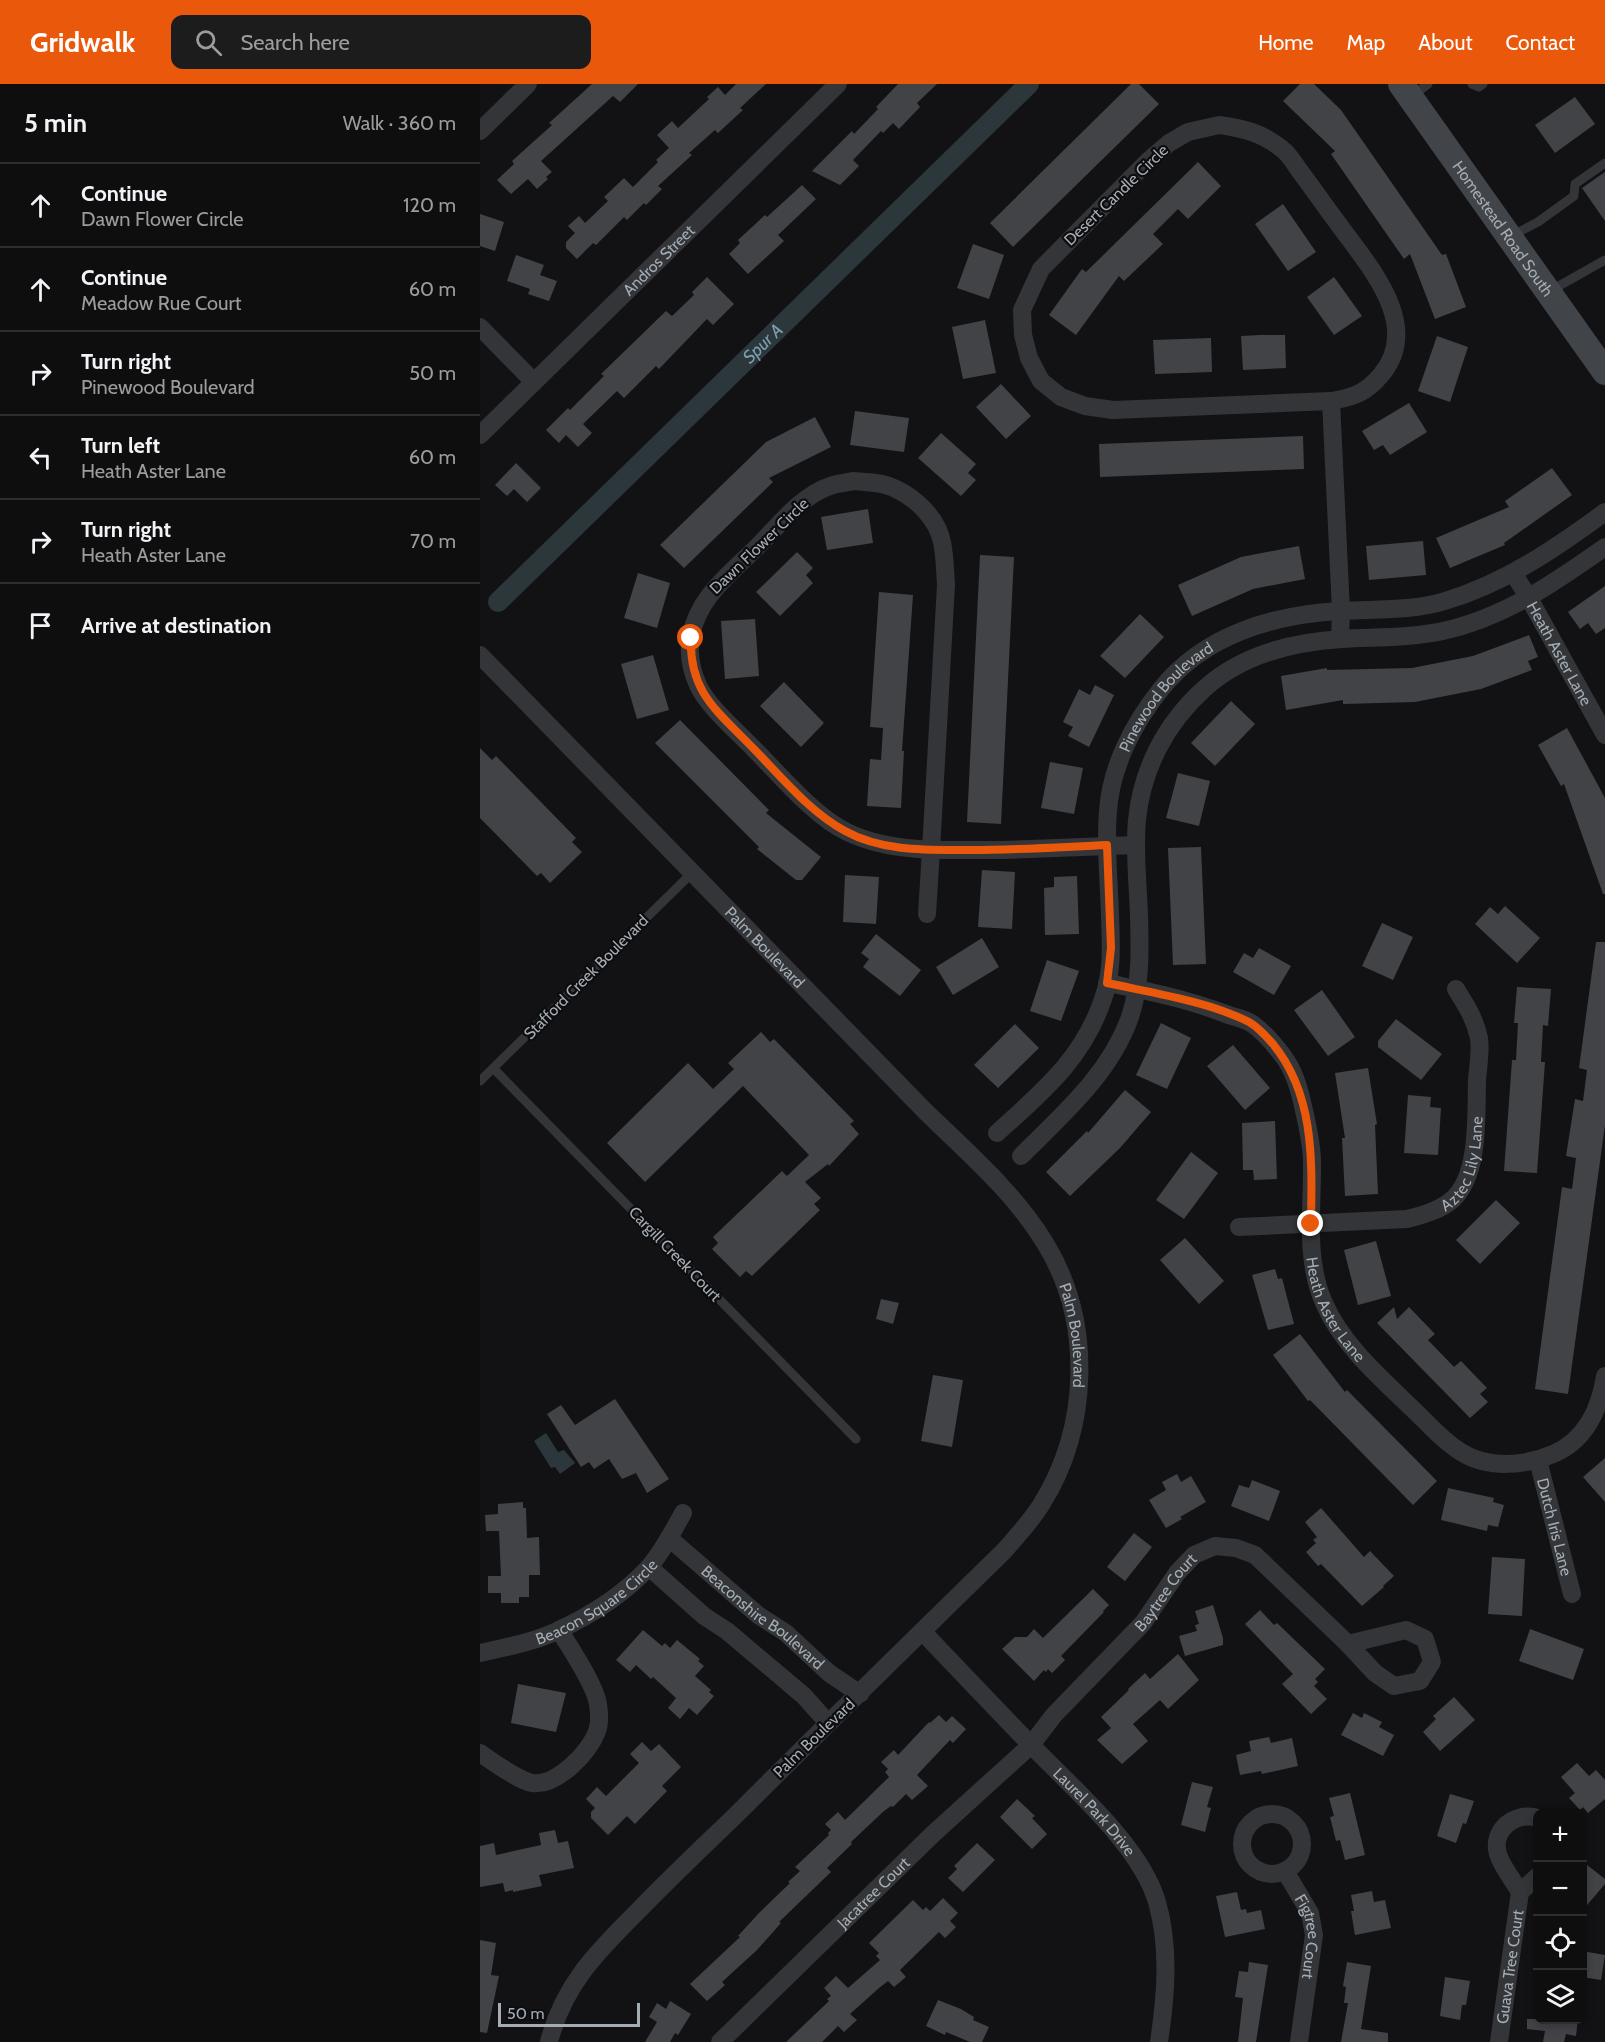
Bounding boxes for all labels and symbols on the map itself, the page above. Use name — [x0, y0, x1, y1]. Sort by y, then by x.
street label: Desert Candle Circle — [1060, 141, 1172, 249]
street label: Homestead Road South — [1449, 157, 1558, 300]
street label: Andros Street — [619, 220, 699, 299]
water label: Spur A — [738, 319, 787, 368]
street label: Dawn Flower Circle — [706, 494, 812, 598]
street label: Heath Aster Lane — [1523, 598, 1596, 709]
route start — [677, 624, 703, 650]
street label: Pinewood Boulevard — [1115, 638, 1216, 755]
street label: Palm Boulevard — [721, 902, 809, 992]
street label: Stafford Creek Boulevard — [520, 911, 652, 1043]
street label: Aztec Lily Lane — [1437, 1116, 1486, 1215]
street label: Cargill Creek Court — [625, 1203, 725, 1306]
route end — [1297, 1210, 1323, 1236]
street label: Heath Aster Lane — [1303, 1256, 1369, 1366]
street label: Palm Boulevard — [1056, 1280, 1089, 1388]
street label: Dutch Iris Lane — [1533, 1476, 1577, 1578]
street label: Baytree Court — [1130, 1549, 1201, 1636]
street label: Beacon Square Circle — [533, 1555, 661, 1648]
street label: Beaconshire Boulevard — [698, 1561, 828, 1673]
street label: Palm Boulevard — [769, 1694, 859, 1782]
street label: Laurel Park Drive — [1050, 1763, 1140, 1860]
street label: Jacatree Court — [832, 1852, 914, 1933]
street label: Figtree Court — [1291, 1891, 1324, 1981]
street label: Guava Tree Court — [1492, 1908, 1527, 2025]
scale bar — [498, 2000, 640, 2028]

